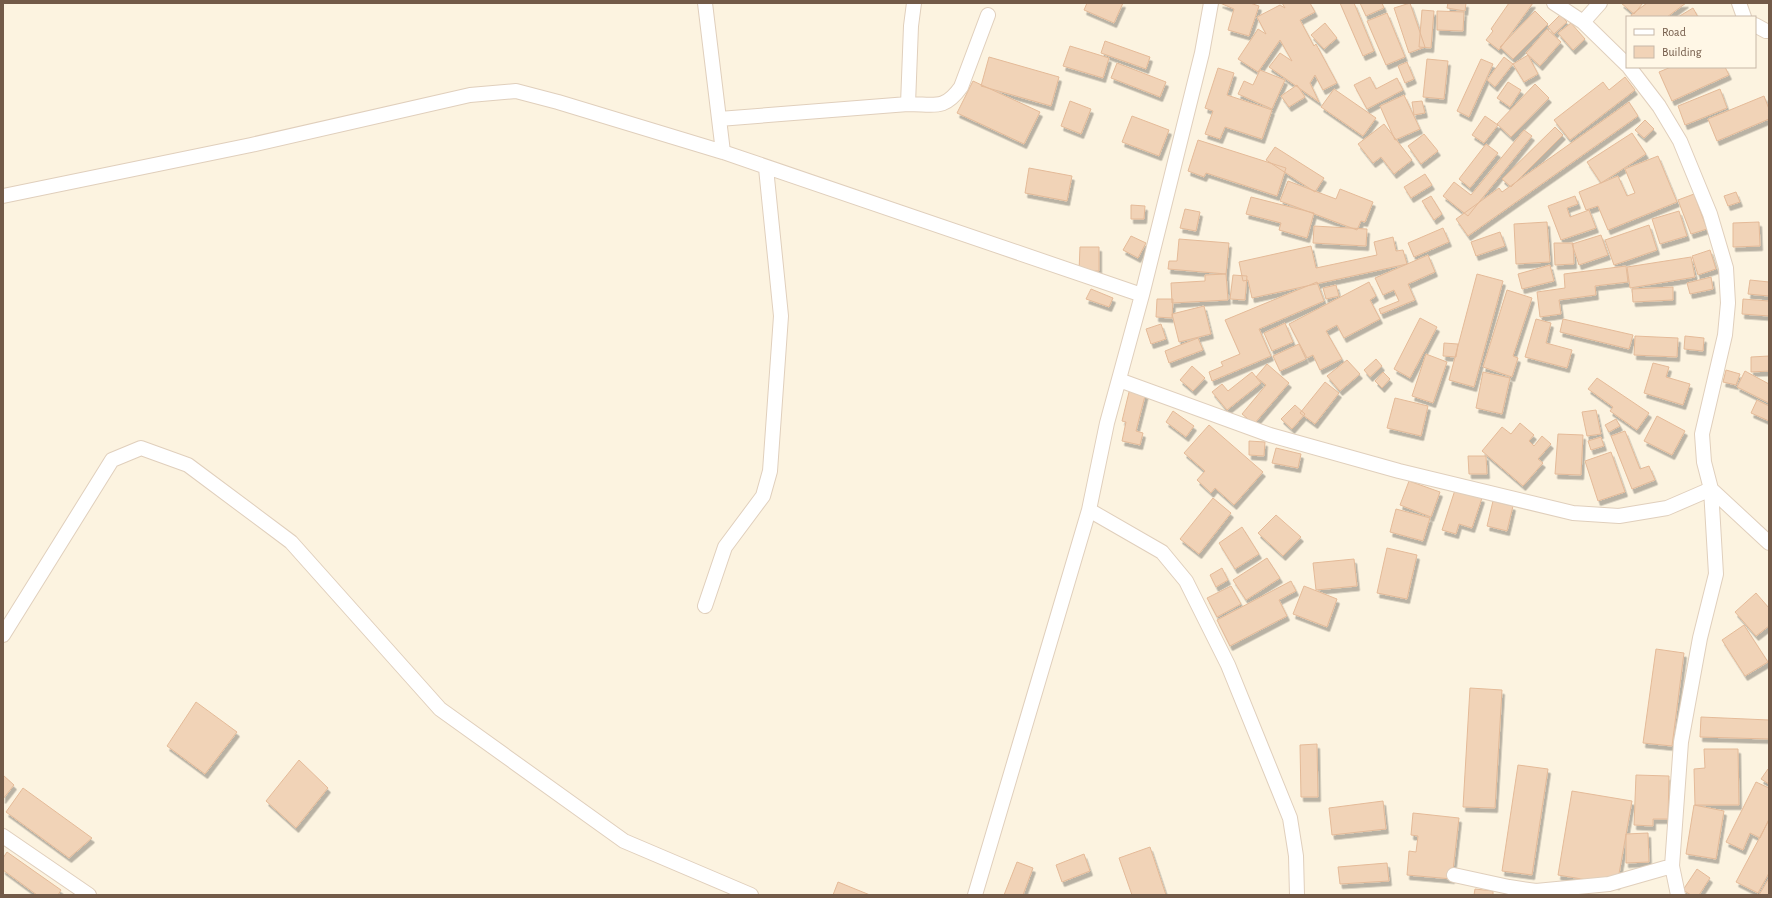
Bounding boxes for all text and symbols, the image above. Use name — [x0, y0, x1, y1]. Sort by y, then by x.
legend — [1626, 16, 1756, 68]
text: Road — [1662, 26, 1686, 38]
text: Building — [1662, 46, 1702, 58]

